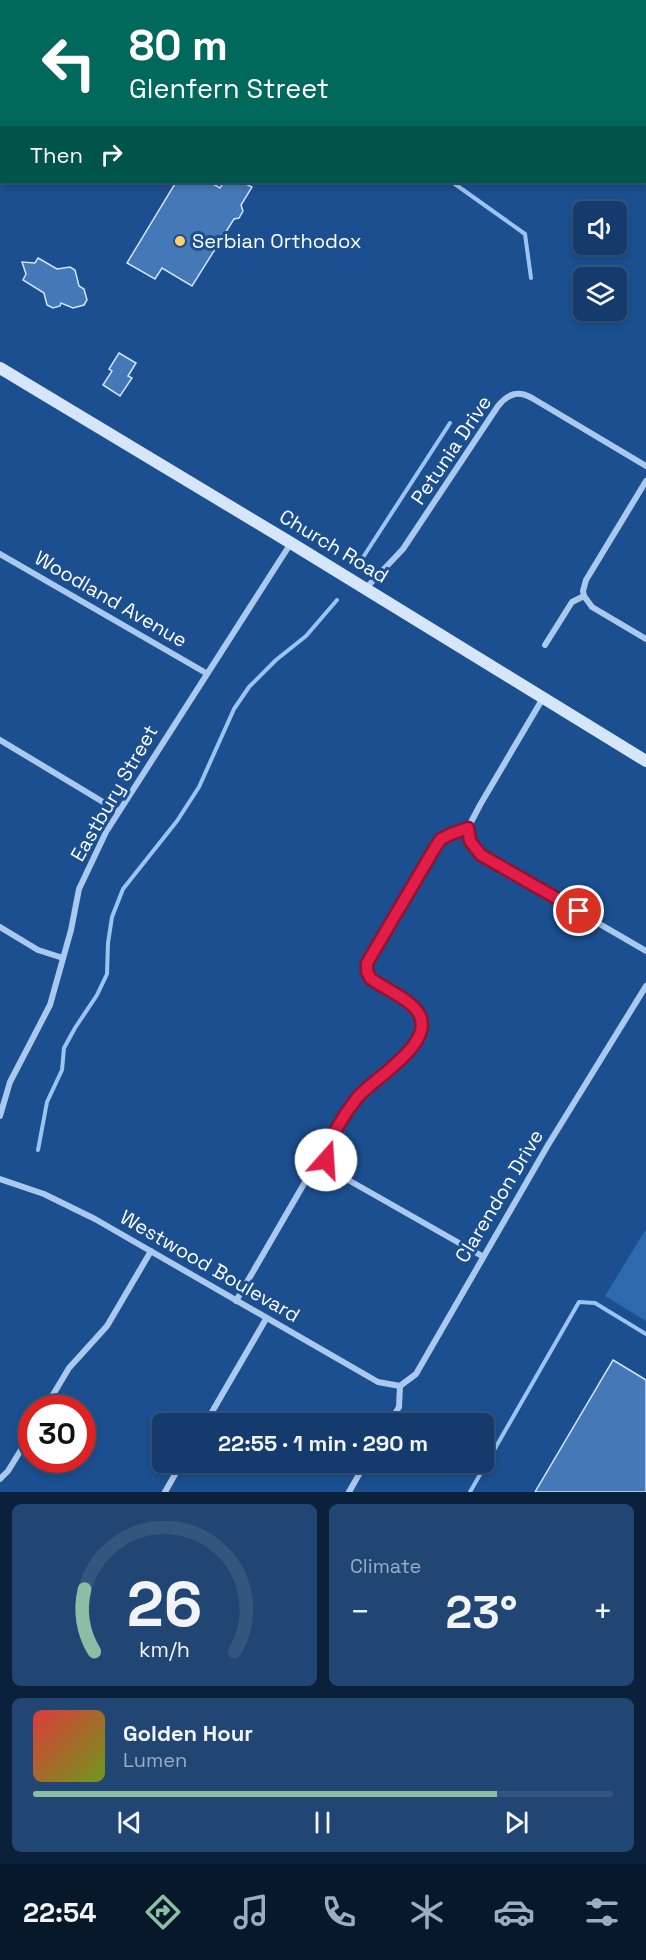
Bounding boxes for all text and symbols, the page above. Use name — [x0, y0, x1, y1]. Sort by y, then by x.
text: 80 m — [129, 19, 228, 72]
icon: left — [30, 24, 108, 102]
text: Glenfern Street — [129, 71, 329, 106]
icon: right — [95, 138, 128, 171]
text: Then — [30, 141, 83, 169]
map controls — [573, 201, 627, 321]
button: sound — [573, 201, 627, 255]
place label: Serbian Orthodox — [192, 228, 362, 254]
marker: Serbian Orthodox — [173, 234, 187, 248]
button: layers — [573, 267, 627, 321]
street label: Petunia Drive — [405, 390, 497, 510]
street label: Church Road — [275, 503, 393, 589]
street label: Woodland Avenue — [30, 545, 192, 653]
street label: Eastbury Street — [64, 720, 164, 866]
pin — [553, 885, 604, 936]
icon: arrive — [562, 894, 595, 927]
street label: Clarendon Drive — [449, 1125, 549, 1267]
position arrow — [294, 1128, 358, 1192]
street label: Westwood Boulevard — [115, 1204, 305, 1328]
speed limit sign: 30 — [18, 1395, 96, 1473]
text: 22:55 · 1 min · 290 m — [218, 1429, 428, 1457]
text: Climate — [350, 1553, 421, 1579]
text: 26 — [127, 1565, 202, 1644]
text: 23° — [446, 1584, 517, 1641]
text: − — [350, 1591, 370, 1633]
text: + — [593, 1591, 613, 1633]
text: km/h — [139, 1636, 190, 1663]
text: Golden Hour — [123, 1719, 253, 1747]
text: Lumen — [123, 1747, 187, 1773]
icon: previous — [113, 1806, 146, 1839]
icon: pause — [306, 1806, 339, 1839]
icon: next — [500, 1806, 533, 1839]
icon: directions — [142, 1891, 184, 1933]
icon: music — [230, 1891, 272, 1933]
icon: phone — [318, 1891, 360, 1933]
icon: climate — [406, 1891, 448, 1933]
icon: car — [493, 1891, 535, 1933]
icon: filters — [581, 1891, 623, 1933]
text: 22:54 — [23, 1895, 96, 1930]

